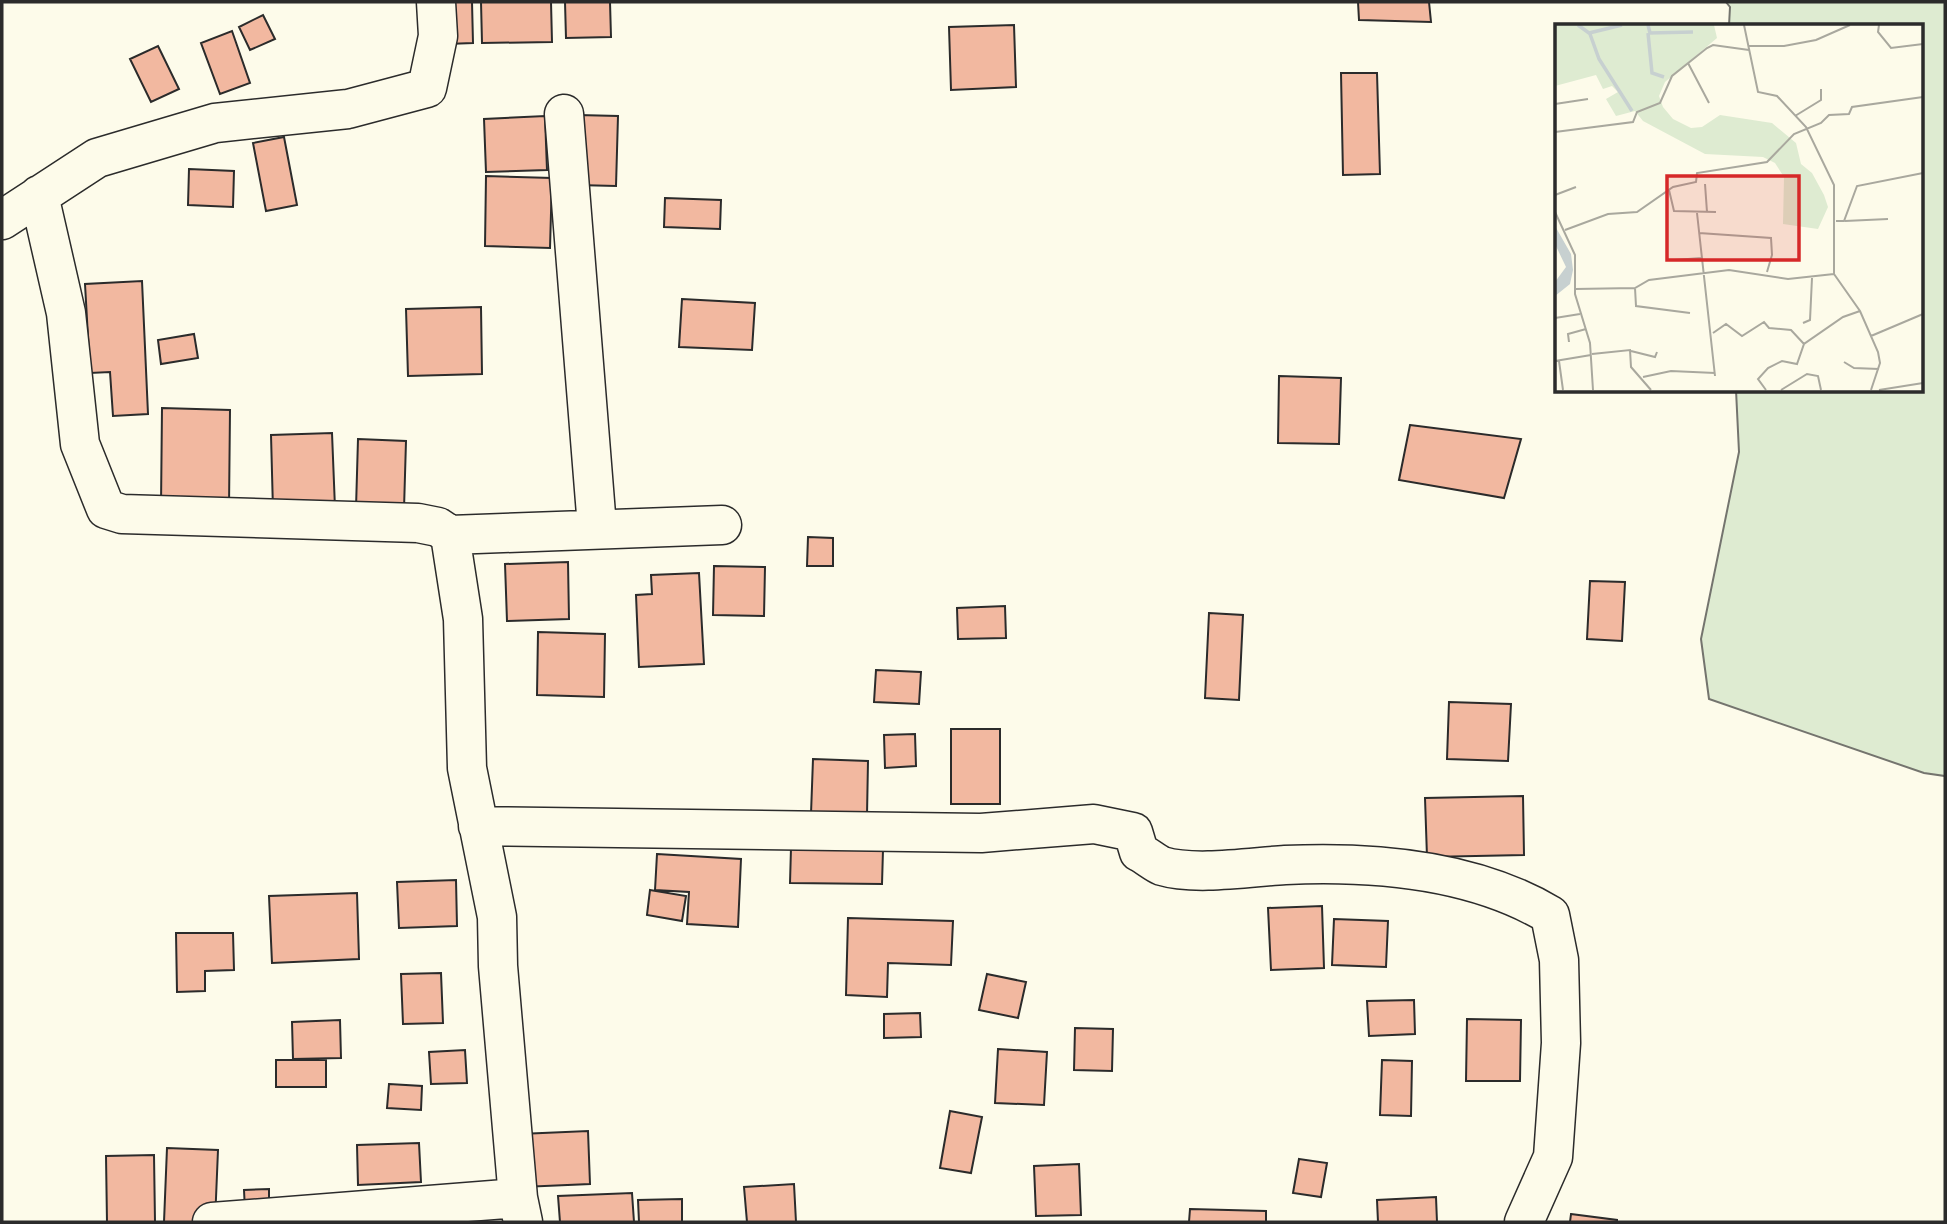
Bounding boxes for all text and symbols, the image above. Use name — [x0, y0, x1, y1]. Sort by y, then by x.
inset map — [1555, 24, 1923, 392]

